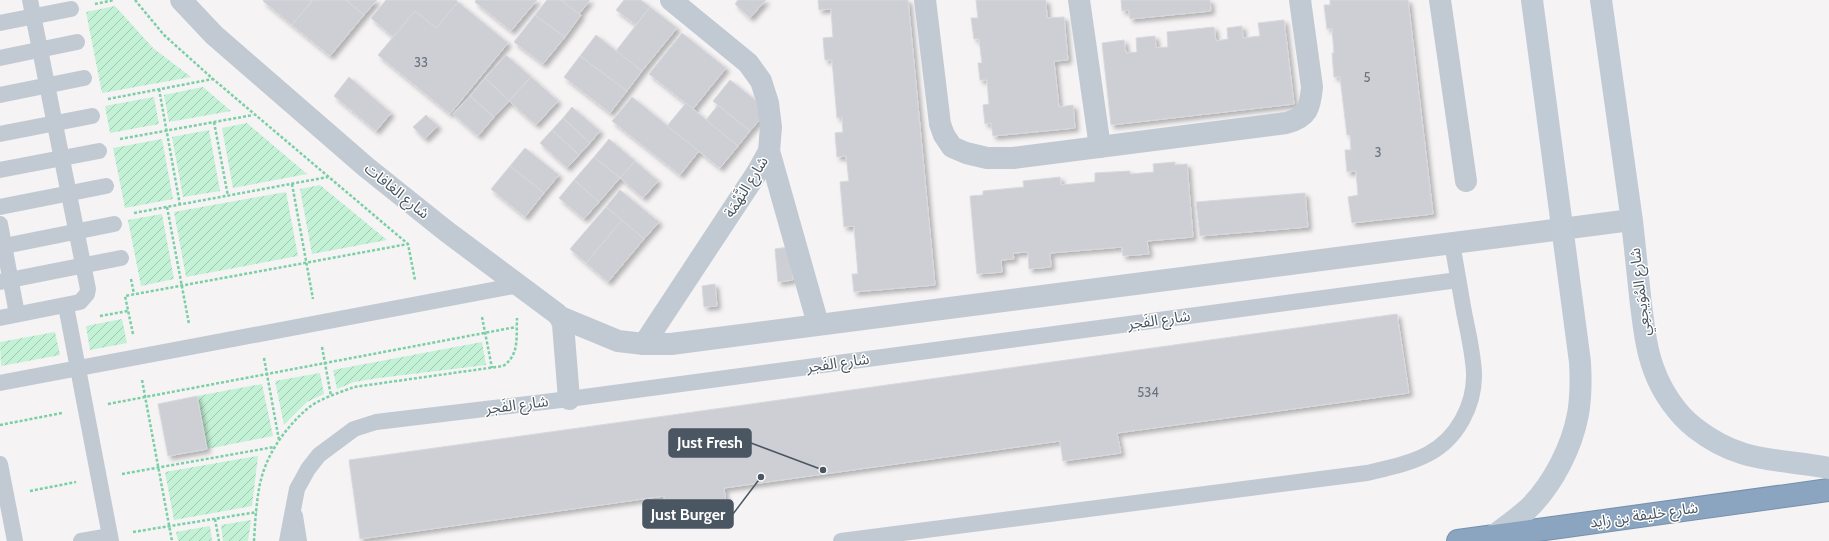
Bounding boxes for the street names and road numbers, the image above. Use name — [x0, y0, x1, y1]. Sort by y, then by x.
street label: شارع النَّهْمَة — [720, 153, 775, 223]
street label: شارع الغافات — [359, 159, 433, 225]
street label: شارع المُوَيجعِي — [1626, 246, 1657, 337]
street label: شارع الفَجر — [1126, 307, 1192, 336]
street label: شارع الفَجر — [805, 350, 871, 379]
street label: شارع الفَجر — [484, 392, 550, 421]
street label: شارع خليفة بن زايد — [1589, 498, 1700, 534]

